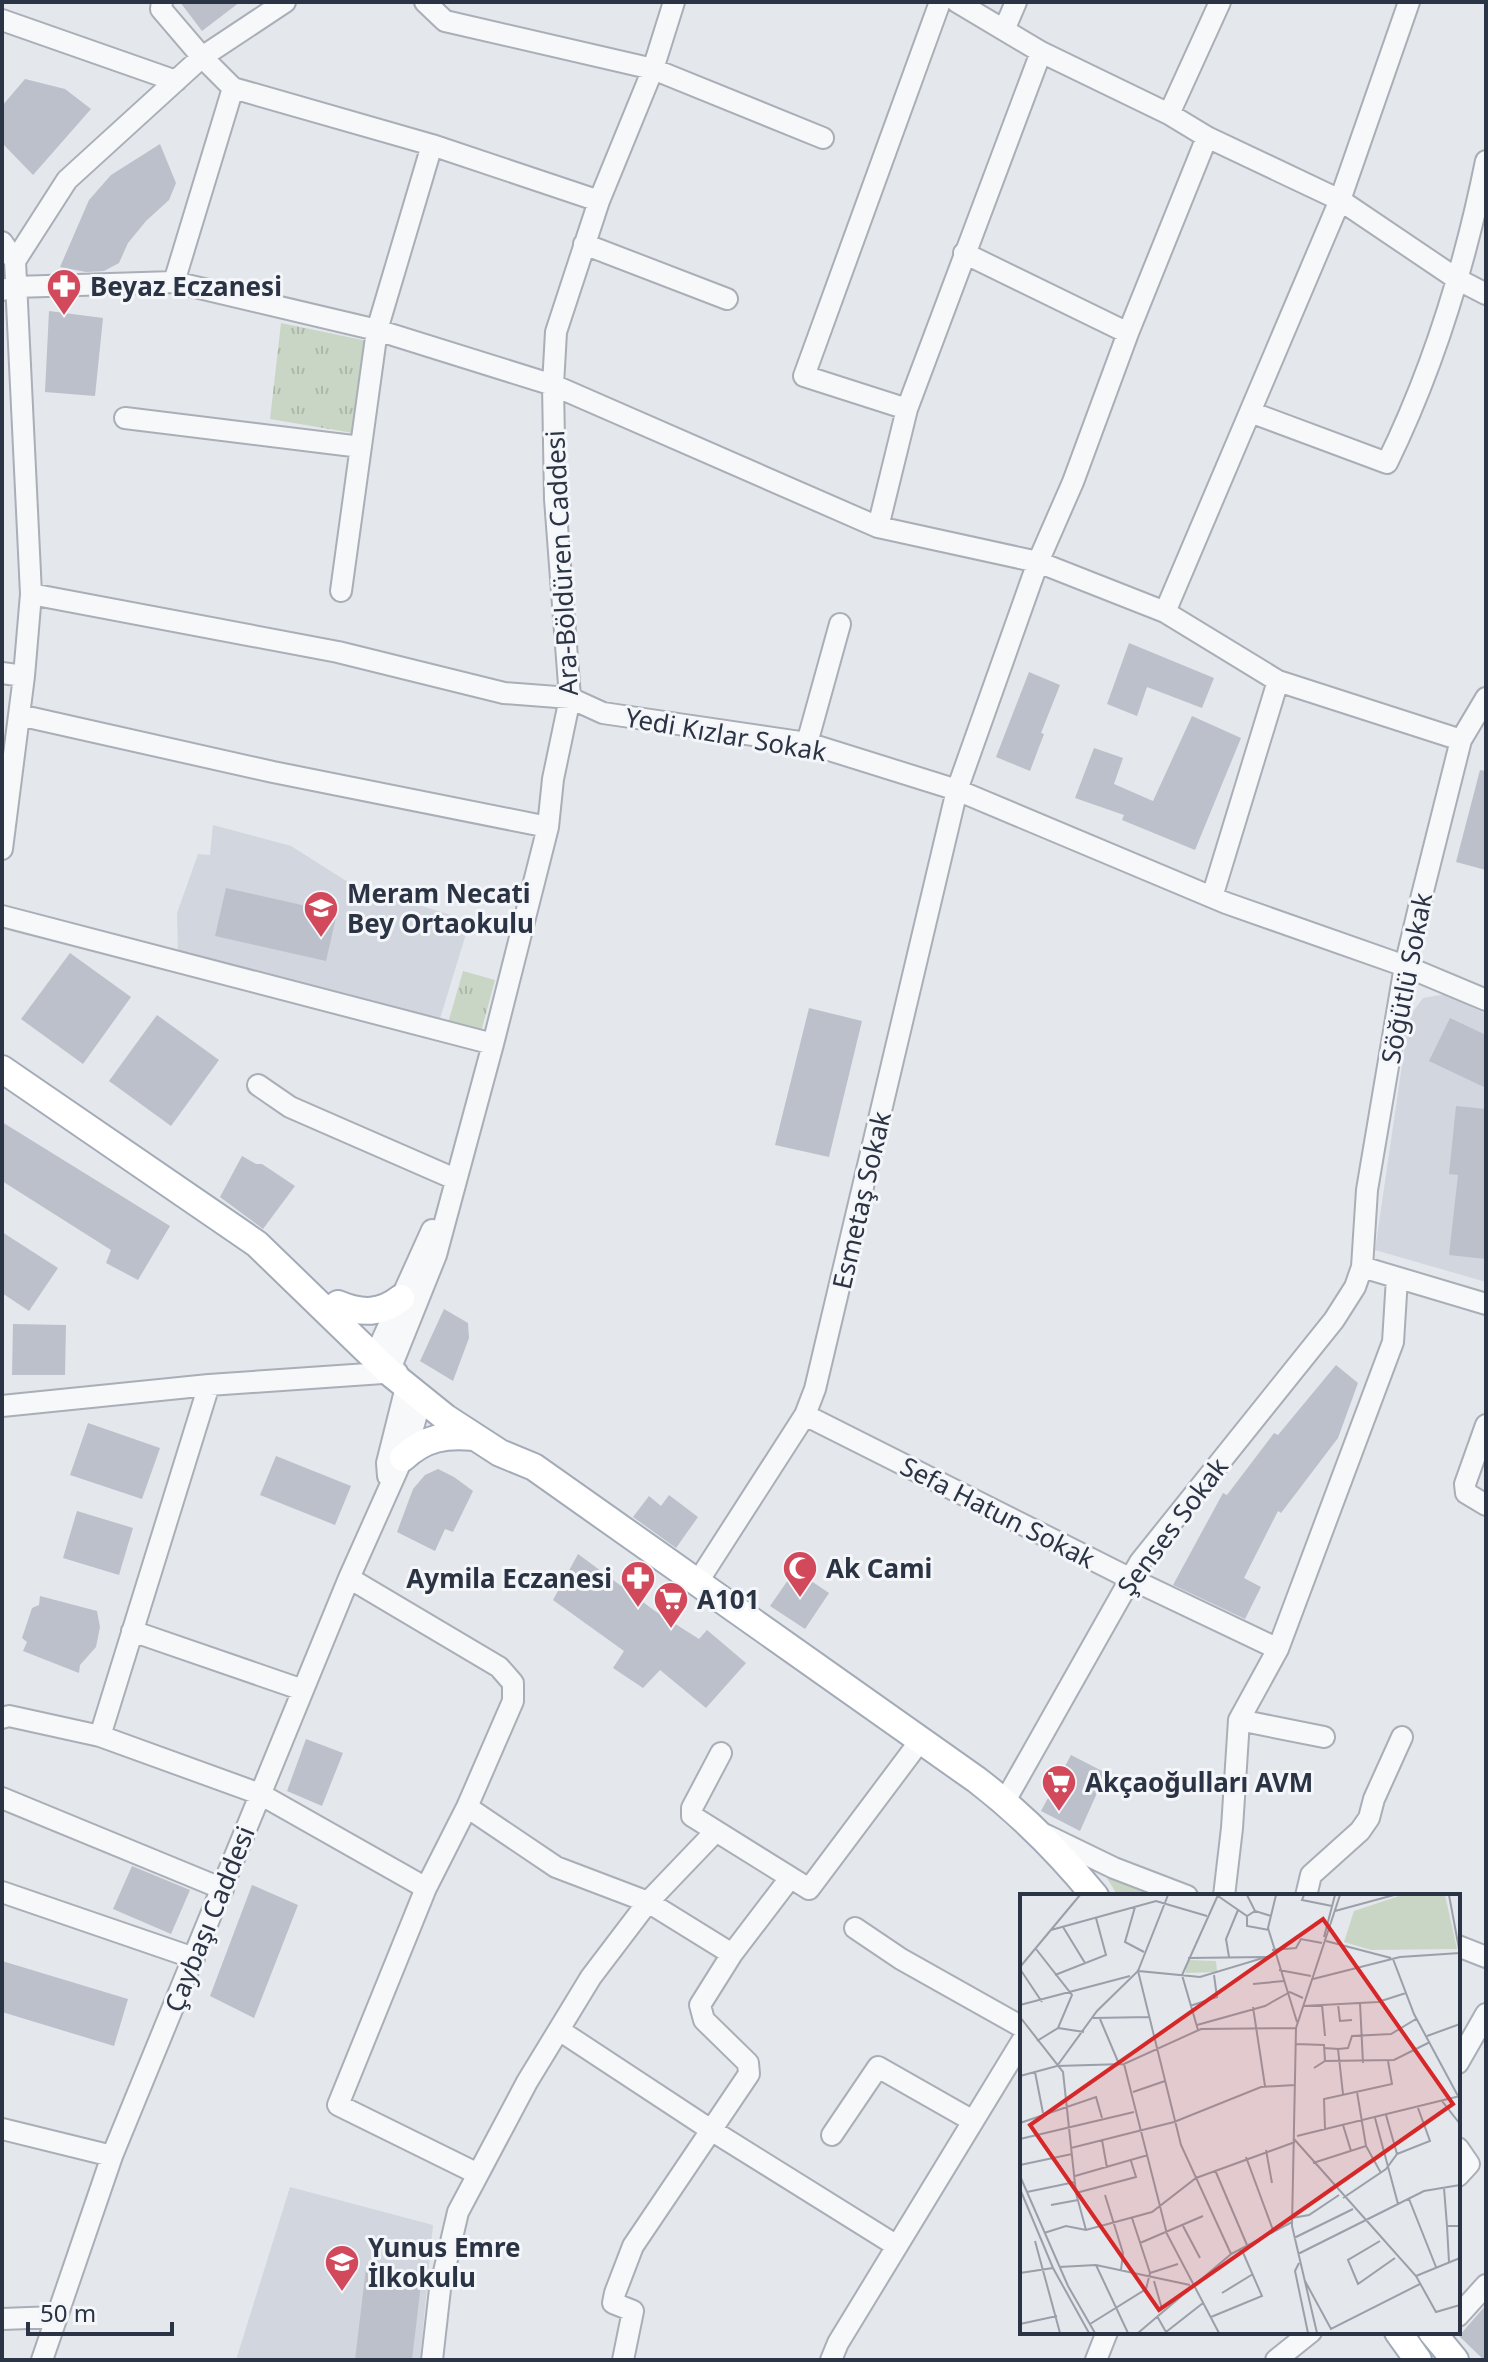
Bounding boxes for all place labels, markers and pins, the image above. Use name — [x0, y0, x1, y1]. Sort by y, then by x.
pharmacy icon: Beyaz Eczanesi — [45, 267, 83, 317]
place label: Beyaz Eczanesi — [90, 268, 282, 304]
place label: Meram Necati Bey Ortaokulu — [347, 875, 534, 941]
school or university icon: Meram Necati Bey Ortaokulu — [302, 889, 340, 939]
mosque icon: Ak Cami — [781, 1549, 819, 1599]
place label: Ak Cami — [826, 1550, 932, 1586]
pharmacy icon: Aymila Eczanesi — [619, 1559, 657, 1609]
place label: Aymila Eczanesi — [406, 1560, 612, 1596]
supermarket icon: A101 — [652, 1580, 690, 1630]
place label: A101 — [697, 1581, 760, 1617]
supermarket icon: Akçaoğulları AVM — [1040, 1763, 1078, 1813]
place label: Akçaoğulları AVM — [1085, 1764, 1313, 1800]
place label: Yunus Emre İlkokulu — [368, 2229, 521, 2295]
school or university icon: Yunus Emre İlkokulu — [323, 2243, 361, 2293]

